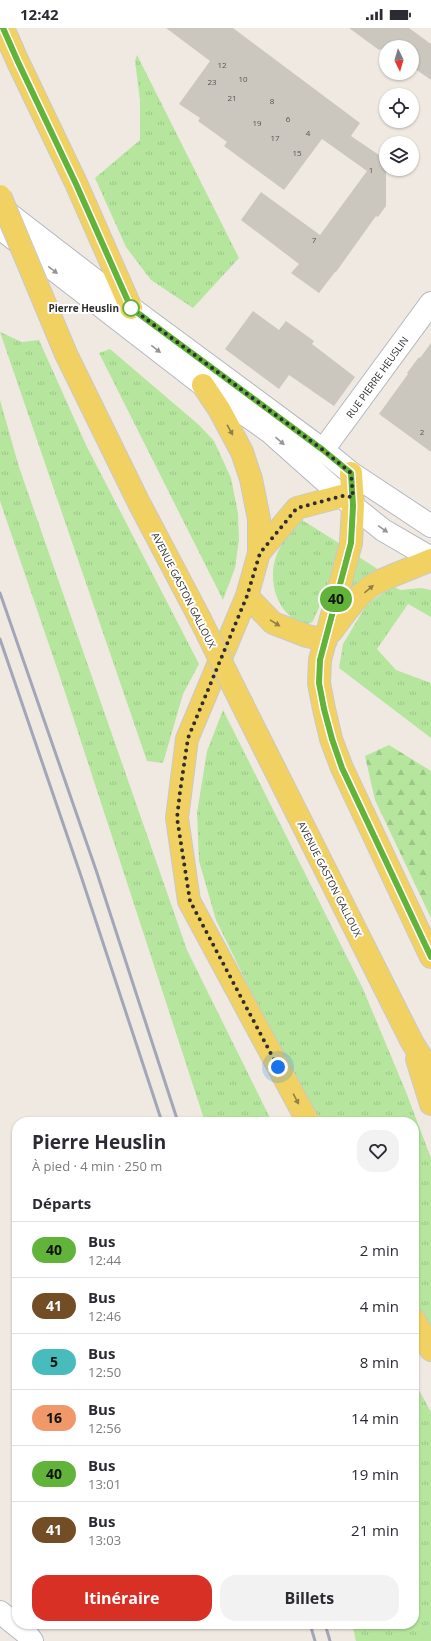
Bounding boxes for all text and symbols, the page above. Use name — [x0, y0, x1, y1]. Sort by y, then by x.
text: 12:42 — [20, 4, 59, 24]
north arrow — [379, 40, 419, 80]
map controls — [379, 40, 419, 176]
house number: 12 — [217, 59, 227, 70]
house number: 10 — [238, 73, 248, 84]
house number: 23 — [207, 76, 217, 87]
button: locate — [379, 88, 419, 128]
house number: 21 — [227, 92, 237, 103]
house number: 8 — [270, 95, 275, 106]
house number: 6 — [286, 113, 291, 124]
house number: 19 — [252, 117, 262, 128]
house number: 4 — [306, 127, 311, 138]
house number: 17 — [270, 132, 280, 143]
button: layers — [379, 136, 419, 176]
house number: 15 — [292, 147, 302, 158]
house number: 1 — [369, 164, 373, 175]
house number: 7 — [312, 234, 317, 245]
one-way arrow — [47, 265, 58, 274]
marker: Pierre Heuslin — [122, 299, 140, 317]
place label: Pierre Heuslin — [48, 301, 119, 315]
street label: RUE PIERRE HEUSLIN — [343, 333, 411, 421]
one-way arrow — [150, 345, 161, 353]
one-way arrow — [227, 424, 234, 436]
house number: 2 — [420, 426, 425, 437]
one-way arrow — [274, 436, 285, 445]
one-way arrow — [378, 525, 389, 533]
street label: AVENUE GASTON GALLOUX — [149, 530, 219, 650]
one-way arrow — [363, 585, 374, 593]
line badge: 40 — [318, 586, 354, 612]
text: 40 — [328, 589, 344, 608]
one-way arrow — [270, 619, 280, 627]
street label: AVENUE GASTON GALLOUX — [295, 819, 365, 939]
your location — [268, 1057, 288, 1077]
one-way arrow — [293, 1093, 299, 1105]
text: Pierre Heuslin — [32, 1129, 166, 1155]
button: heart — [357, 1130, 399, 1172]
text: À pied · 4 min · 250 m — [32, 1157, 162, 1175]
text: Départs — [32, 1193, 91, 1213]
text: Bus — [88, 1231, 115, 1251]
text: 40 — [46, 1240, 62, 1259]
text: 2 min — [360, 1240, 399, 1260]
text: 12:44 — [88, 1251, 121, 1269]
text: Bus — [88, 1287, 115, 1307]
text: 41 — [46, 1296, 62, 1315]
text: 4 min — [360, 1296, 399, 1316]
text: 12:46 — [88, 1307, 121, 1325]
text: Bus — [88, 1343, 115, 1363]
text: 5 — [50, 1352, 58, 1371]
text: 8 min — [360, 1352, 399, 1372]
text: 12:50 — [88, 1363, 121, 1381]
text: Bus — [88, 1399, 115, 1419]
text: 16 — [46, 1408, 62, 1427]
text: 14 min — [351, 1408, 399, 1428]
text: 12:56 — [88, 1419, 121, 1437]
text: Bus — [88, 1455, 115, 1475]
text: 40 — [46, 1464, 62, 1483]
text: 19 min — [351, 1464, 399, 1484]
text: 13:01 — [88, 1475, 121, 1493]
text: Bus — [88, 1511, 115, 1531]
text: 41 — [46, 1520, 62, 1539]
text: 21 min — [351, 1520, 399, 1540]
text: 13:03 — [88, 1531, 121, 1549]
button: Itinéraire — [32, 1575, 212, 1621]
button: Billets — [220, 1575, 399, 1621]

